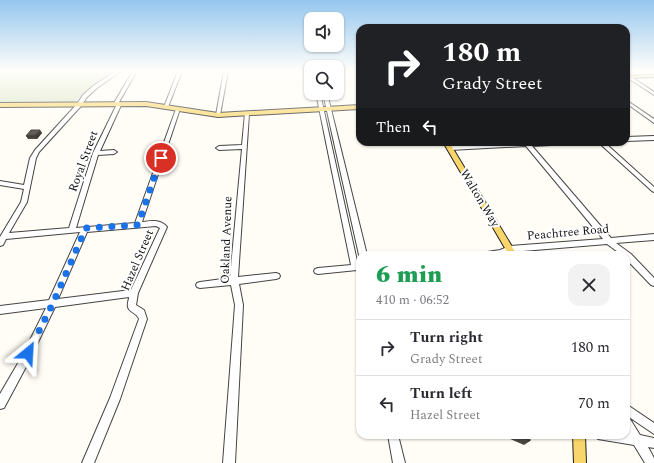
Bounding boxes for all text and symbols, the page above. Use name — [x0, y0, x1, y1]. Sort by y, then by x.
map controls — [304, 12, 344, 100]
button: sound — [304, 12, 344, 52]
text: 180 m — [442, 31, 521, 74]
icon: right — [376, 40, 428, 92]
button: search — [304, 60, 344, 100]
text: Grady Street — [442, 70, 542, 97]
text: Then — [376, 116, 411, 139]
icon: left — [419, 116, 441, 138]
street label: Royal Street — [64, 128, 103, 194]
pin — [144, 141, 178, 175]
icon: arrive — [150, 147, 172, 169]
street label: Walton Way — [455, 166, 505, 232]
street label: Oakland Avenue — [215, 196, 238, 284]
street label: Peachtree Road — [526, 219, 610, 246]
street label: Hazel Street — [116, 227, 159, 294]
text: 6 min — [376, 257, 442, 293]
button: close — [568, 264, 610, 306]
text: 410 m · 06:52 — [376, 290, 449, 310]
text: Turn right — [410, 326, 483, 349]
position arrow — [7, 332, 49, 374]
text: 180 m — [571, 336, 610, 359]
icon: right — [376, 337, 398, 359]
text: Grady Street — [410, 349, 483, 369]
text: Turn left — [410, 382, 472, 405]
text: 70 m — [578, 392, 610, 415]
icon: left — [376, 393, 398, 415]
text: Hazel Street — [410, 405, 480, 425]

